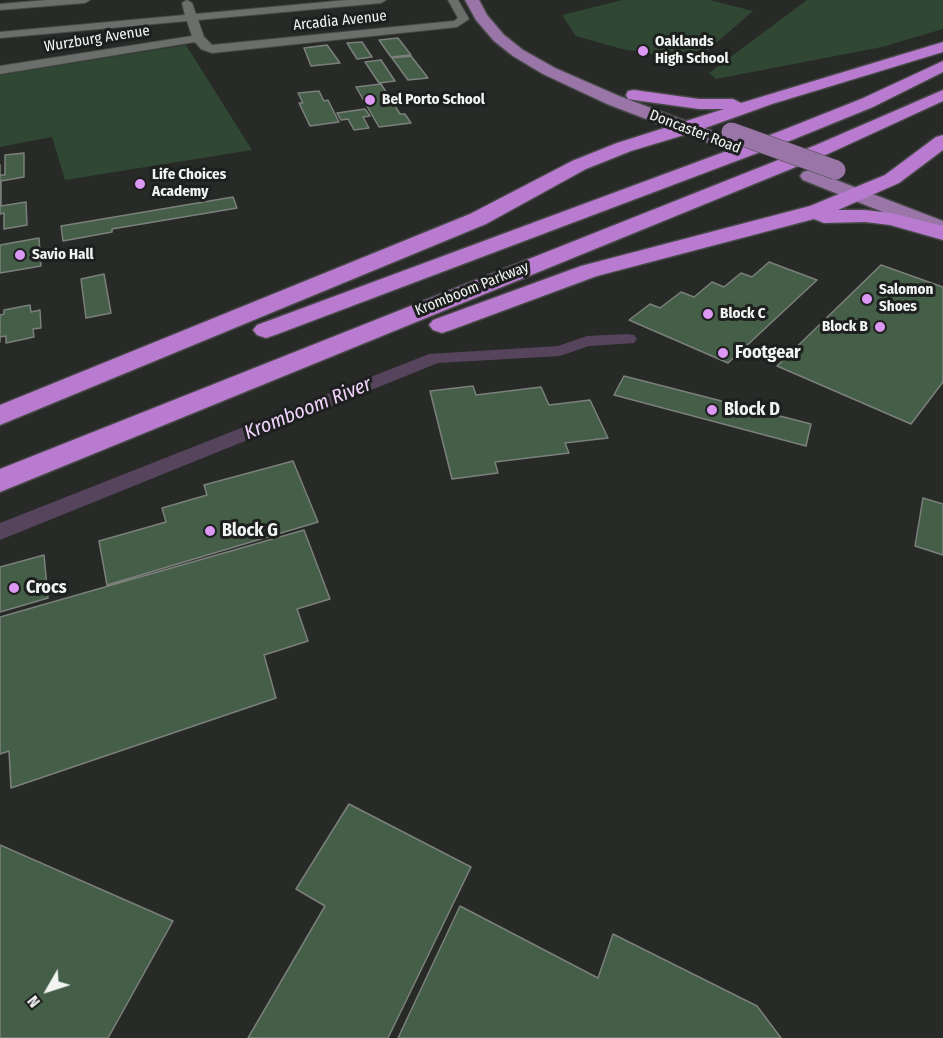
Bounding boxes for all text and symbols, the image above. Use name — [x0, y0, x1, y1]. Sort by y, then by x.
street label: Arcadia Avenue — [292, 7, 388, 35]
street label: Wurzburg Avenue — [43, 22, 151, 56]
place label: Oaklands High School — [655, 33, 729, 68]
marker: Oaklands High School — [636, 44, 650, 58]
place label: Bel Porto School — [382, 91, 485, 109]
marker: Bel Porto School — [363, 93, 377, 107]
street label: Doncaster Road — [647, 106, 743, 158]
place label: Life Choices Academy — [152, 166, 226, 201]
marker: Life Choices Academy — [133, 177, 147, 191]
place label: Savio Hall — [32, 246, 94, 264]
marker: Savio Hall — [13, 248, 27, 262]
street label: Kromboom Parkway — [412, 258, 532, 320]
place label: Salomon Shoes — [879, 281, 933, 316]
marker: Salomon Shoes — [860, 292, 874, 306]
place label: Block C — [720, 305, 766, 323]
marker: Block C — [701, 307, 715, 321]
place label: Block B — [822, 318, 868, 336]
marker: Block B — [873, 320, 887, 334]
place label: Footgear — [735, 342, 801, 364]
marker: Footgear — [716, 346, 730, 360]
water label: Kromboom River — [241, 373, 375, 445]
place label: Block D — [724, 399, 780, 421]
marker: Block D — [705, 403, 719, 417]
place label: Block G — [222, 520, 278, 542]
marker: Block G — [203, 524, 217, 538]
place label: Crocs — [26, 577, 67, 599]
marker: Crocs — [7, 581, 21, 595]
north arrow — [18, 960, 78, 1020]
text: N — [23, 992, 44, 1011]

